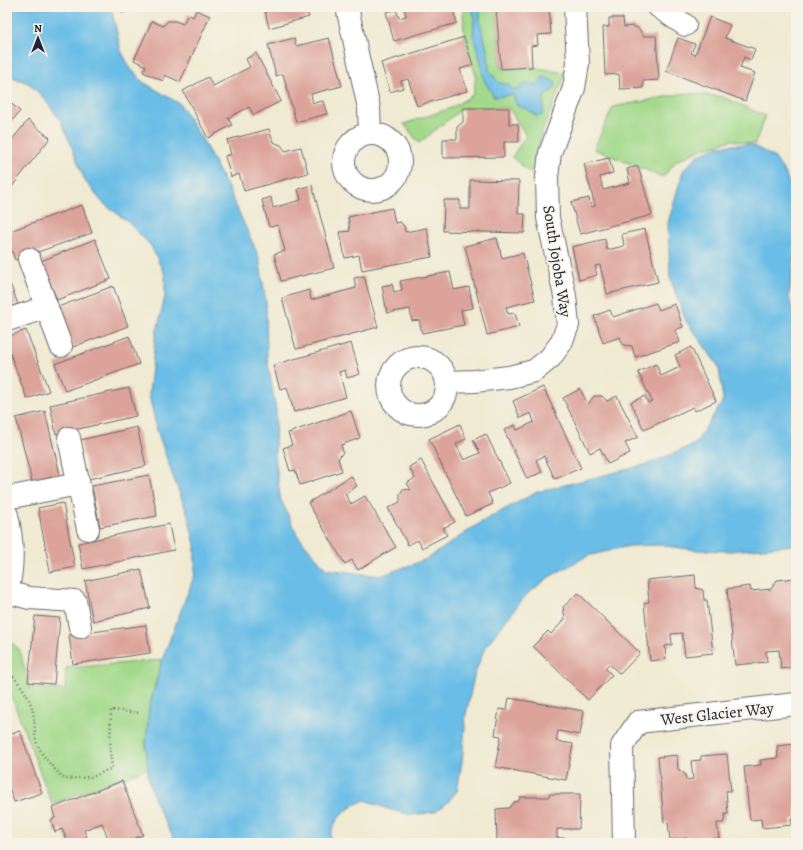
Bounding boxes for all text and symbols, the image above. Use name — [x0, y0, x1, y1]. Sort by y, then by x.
north arrow — [18, 18, 58, 58]
text: N — [34, 21, 42, 36]
street label: South Jojoba Way — [537, 204, 577, 320]
street label: West Glacier Way — [659, 697, 775, 731]

